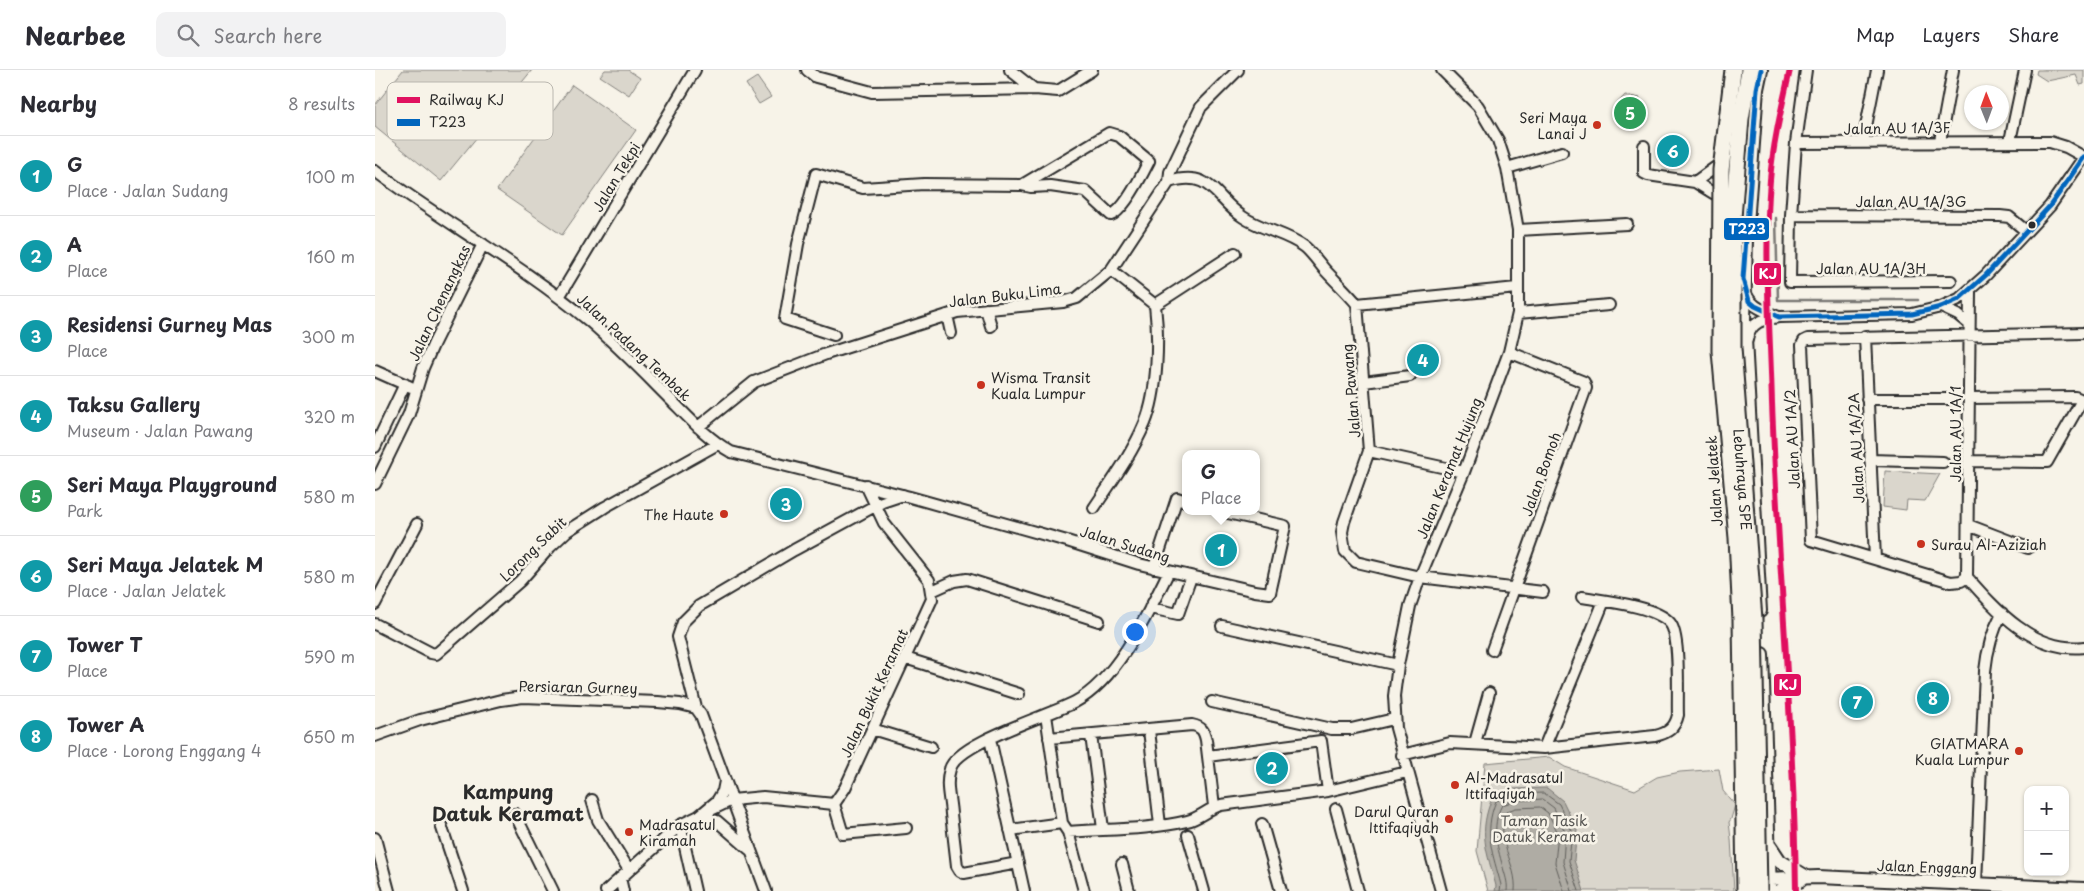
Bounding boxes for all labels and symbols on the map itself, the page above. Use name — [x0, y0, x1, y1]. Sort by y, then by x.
legend — [387, 82, 553, 140]
north arrow — [1964, 85, 2009, 130]
text: Railway KJ — [429, 89, 504, 110]
pin: 5 — [1614, 94, 1646, 132]
place label: Seri Maya Lanai J — [1519, 107, 1587, 144]
text: T223 — [429, 111, 466, 132]
street label: Jalan AU 1A/3F — [1843, 117, 1951, 139]
marker: Seri Maya Lanai J — [1591, 119, 1603, 131]
pin: 6 — [1657, 132, 1689, 170]
street label: Jalan Tekpi — [587, 138, 645, 216]
street label: Jalan AU 1A/3G — [1855, 191, 1967, 212]
line badge: T223 — [1723, 217, 1770, 241]
text: T223 — [1728, 218, 1766, 239]
unlabelled marker — [2027, 220, 2037, 230]
street label: Jalan Chenangkas — [403, 242, 475, 364]
street label: Jalan AU 1A/3H — [1816, 258, 1926, 279]
line badge: KJ — [1753, 262, 1782, 286]
text: KJ — [1759, 263, 1777, 284]
street label: Jalan Buku Lima — [948, 278, 1063, 312]
street label: Jalan Padang Tembak — [572, 288, 696, 406]
pin: 4 — [1407, 341, 1439, 379]
street label: Jalan Pawang — [1336, 343, 1366, 439]
place label: Wisma Transit Kuala Lumpur — [991, 367, 1091, 404]
marker: Wisma Transit Kuala Lumpur — [975, 379, 987, 391]
street label: Jalan AU 1A/1 — [1945, 386, 1966, 482]
street label: Jalan AU 1A/2 — [1779, 388, 1805, 489]
street label: Jalan AU 1A/2A — [1843, 392, 1869, 504]
street label: Jalan Keramat Hujung — [1411, 394, 1487, 542]
street label: Lebuhraya SPE — [1729, 428, 1758, 531]
street label: Jalan Bomoh — [1516, 429, 1566, 519]
street label: Jalan Jelatek — [1700, 434, 1728, 527]
pin: 3 — [770, 485, 802, 523]
place label: The Haute — [644, 504, 714, 525]
marker: The Haute — [718, 508, 730, 520]
street label: Lorong Sabit — [495, 512, 571, 586]
street label: Jalan Sudang — [1078, 520, 1172, 568]
pin: 1 — [1205, 531, 1237, 569]
place label: Surau Al-Aziziah — [1931, 534, 2047, 555]
marker: Surau Al-Aziziah — [1915, 538, 1927, 550]
your location — [1122, 619, 1148, 645]
street label: Jalan Bukit Keramat — [835, 625, 913, 761]
line badge: KJ — [1773, 673, 1802, 697]
text: KJ — [1779, 674, 1797, 695]
street label: Persiaran Gurney — [518, 675, 638, 699]
pin: 8 — [1917, 679, 1949, 717]
pin: 7 — [1841, 683, 1873, 721]
place label: GIATMARA Kuala Lumpur — [1915, 733, 2010, 770]
marker: GIATMARA Kuala Lumpur — [2013, 745, 2025, 757]
pin: 2 — [1256, 749, 1288, 787]
place label: Al-Madrasatul Ittifaqiyah — [1465, 767, 1563, 804]
district label: Kampung Datuk Keramat — [432, 777, 584, 827]
marker: Al-Madrasatul Ittifaqiyah — [1449, 779, 1461, 791]
place label: Darul Quran Ittifaqiyah — [1354, 801, 1439, 838]
park label: Taman Tasik Datuk Keramat — [1492, 810, 1596, 847]
marker: Darul Quran Ittifaqiyah — [1443, 813, 1455, 825]
place label: Madrasatul Kiramah — [639, 814, 716, 851]
marker: Madrasatul Kiramah — [623, 826, 635, 838]
street label: Jalan Enggang — [1877, 855, 1977, 879]

